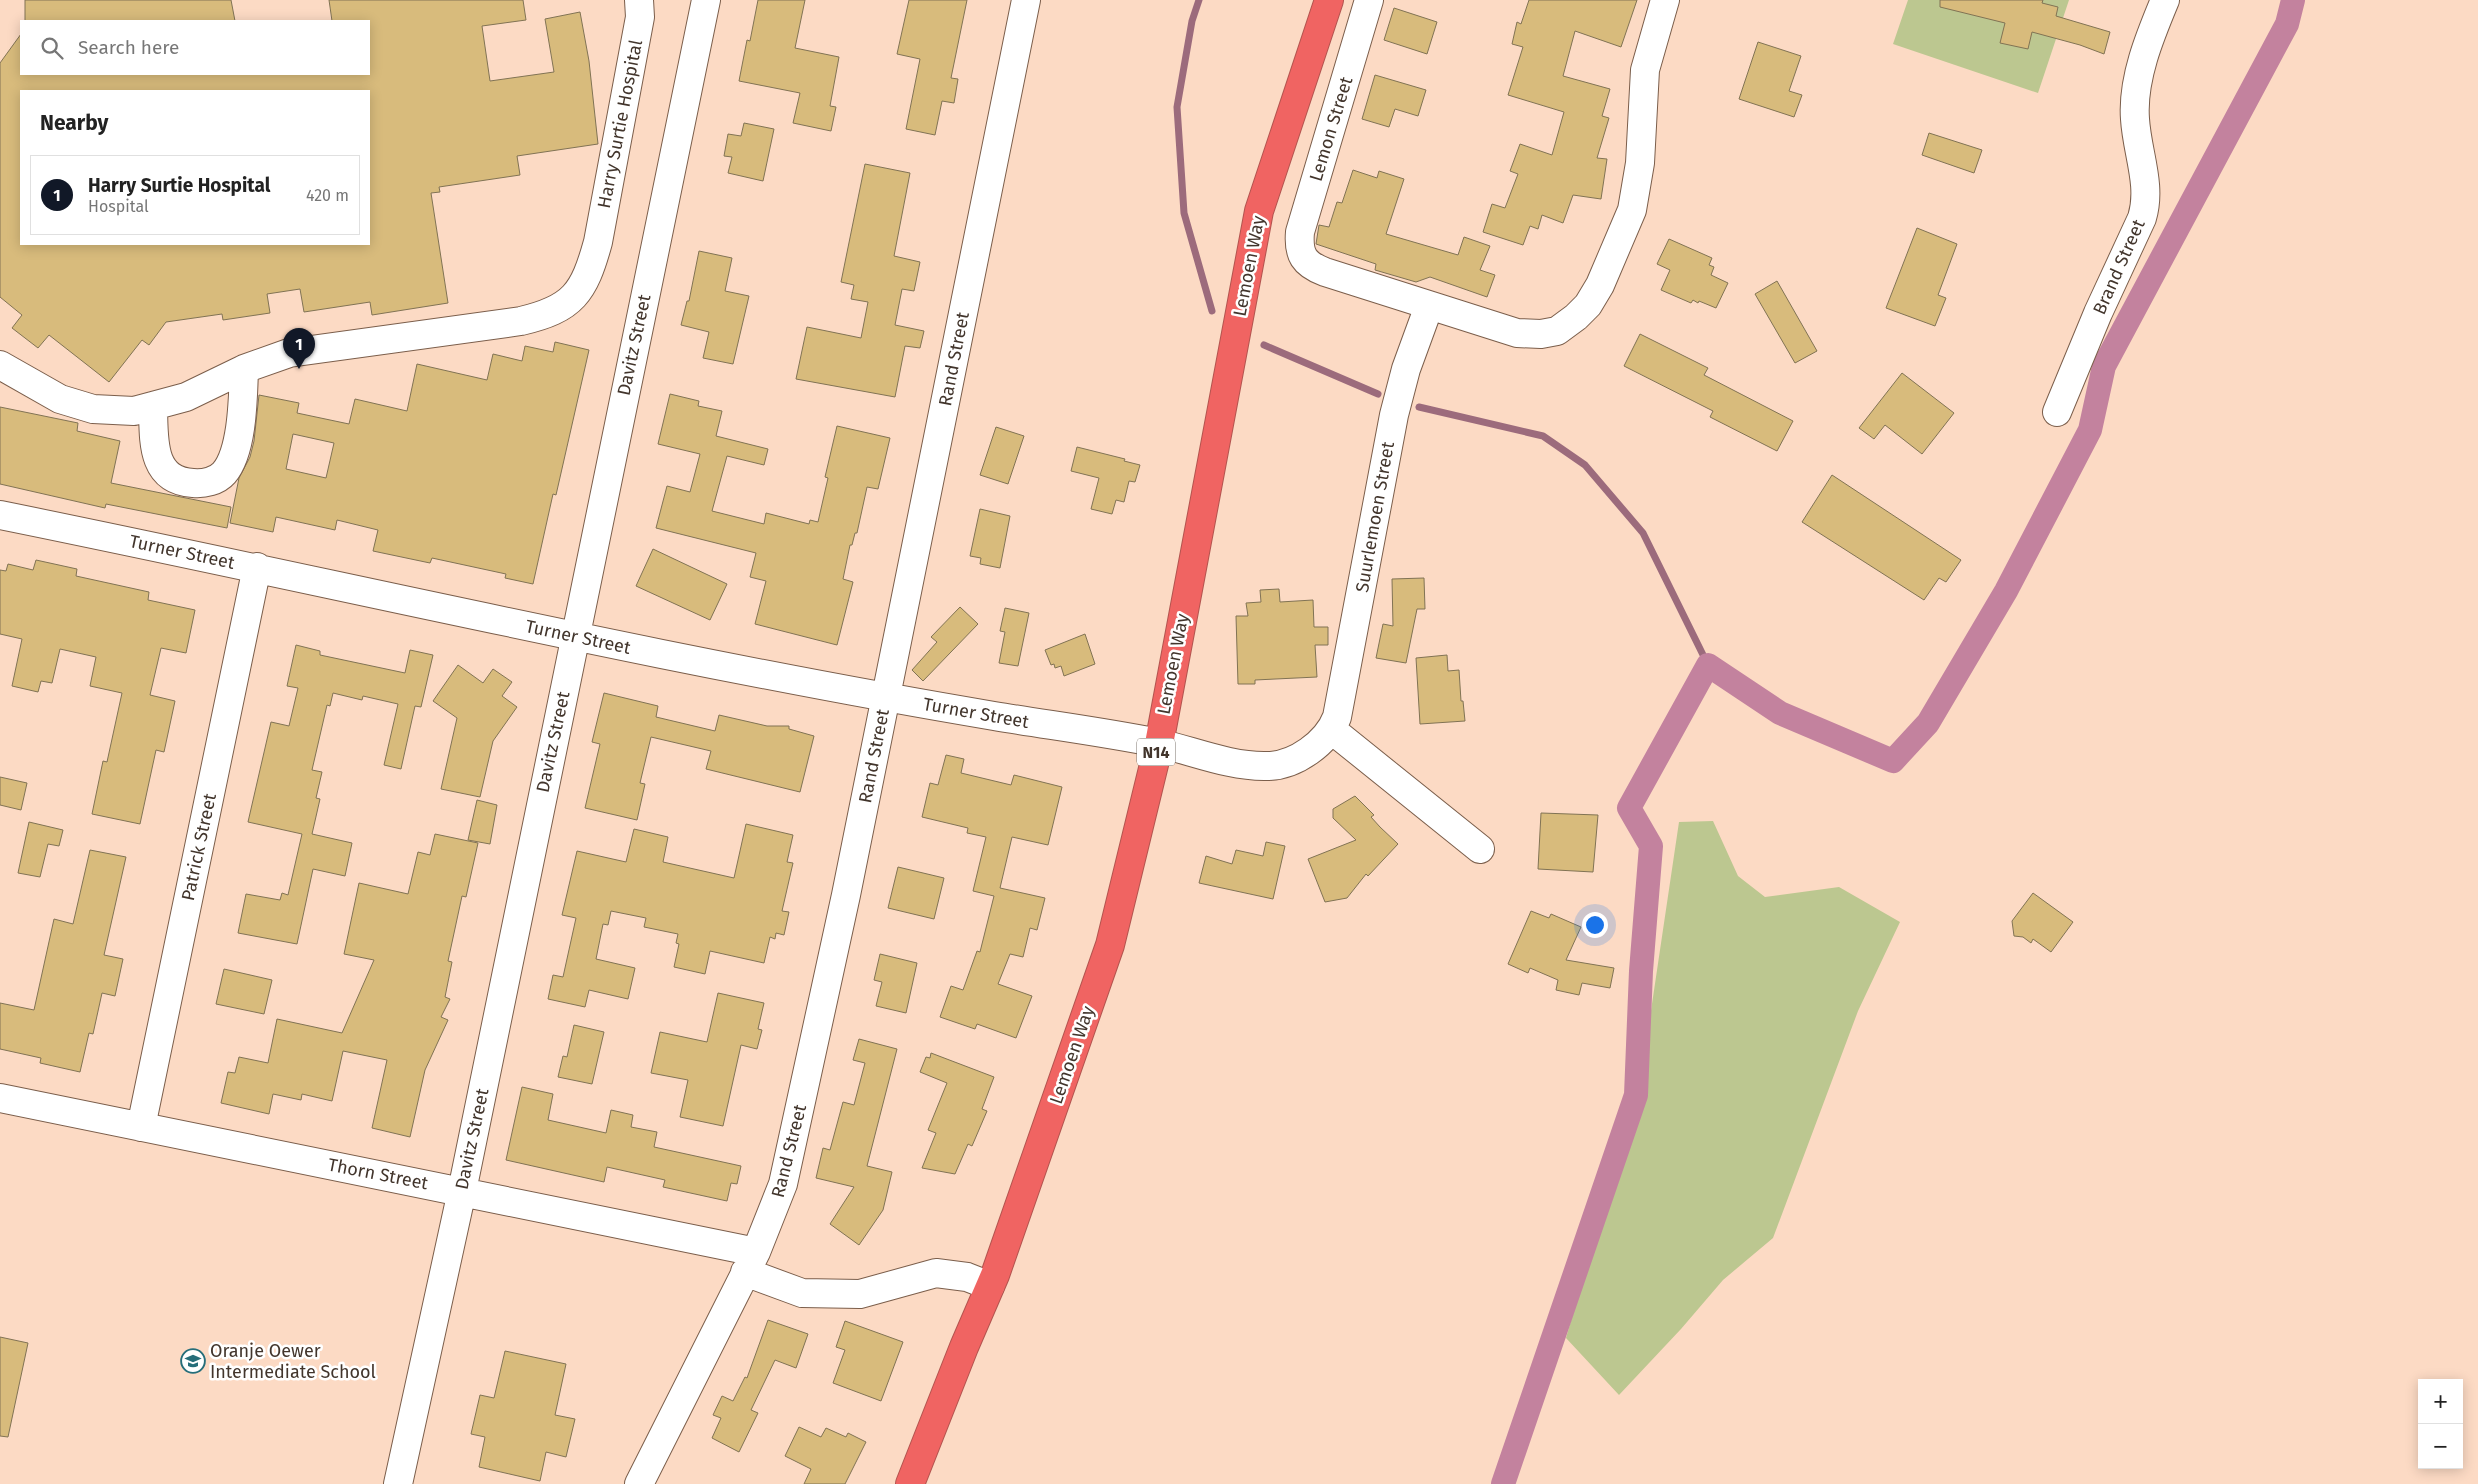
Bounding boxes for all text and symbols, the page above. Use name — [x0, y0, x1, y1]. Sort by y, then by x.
search box — [20, 20, 370, 75]
icon: search — [38, 34, 66, 62]
text: Search here — [78, 36, 179, 59]
street label: Harry Surtie Hospital — [593, 38, 647, 210]
street label: Lemon Street — [1305, 73, 1358, 184]
text: Nearby — [40, 110, 108, 136]
text: Harry Surtie Hospital — [88, 174, 270, 197]
text: 1 — [53, 186, 61, 205]
text: 420 m — [306, 186, 349, 205]
text: Hospital — [88, 197, 149, 216]
street label: Lemoen Way — [1228, 214, 1270, 318]
street label: Brand Street — [2088, 215, 2150, 318]
street label: Davitz Street — [613, 292, 656, 398]
street label: Rand Street — [934, 310, 974, 408]
pin: 1 — [283, 328, 315, 369]
street label: Suurlemoen Street — [1351, 439, 1399, 594]
street label: Turner Street — [127, 530, 237, 574]
street label: Lemoen Way — [1152, 612, 1194, 716]
street label: Turner Street — [523, 615, 633, 659]
street label: Davitz Street — [532, 689, 575, 795]
street label: Turner Street — [921, 693, 1031, 733]
street label: Rand Street — [854, 707, 894, 805]
road number: N14 — [1137, 739, 1175, 766]
street label: Patrick Street — [177, 791, 221, 903]
your location — [1582, 912, 1608, 938]
street label: Lemoen Way — [1045, 1003, 1099, 1107]
street label: Davitz Street — [451, 1086, 494, 1192]
street label: Rand Street — [767, 1102, 811, 1200]
street label: Thorn Street — [326, 1154, 430, 1195]
place label: Oranje Oewer Intermediate School — [210, 1340, 376, 1383]
school or university icon: Oranje Oewer Intermediate School — [180, 1348, 206, 1374]
map controls — [2418, 1379, 2463, 1469]
button: + — [2418, 1379, 2463, 1424]
button: − — [2418, 1424, 2463, 1469]

